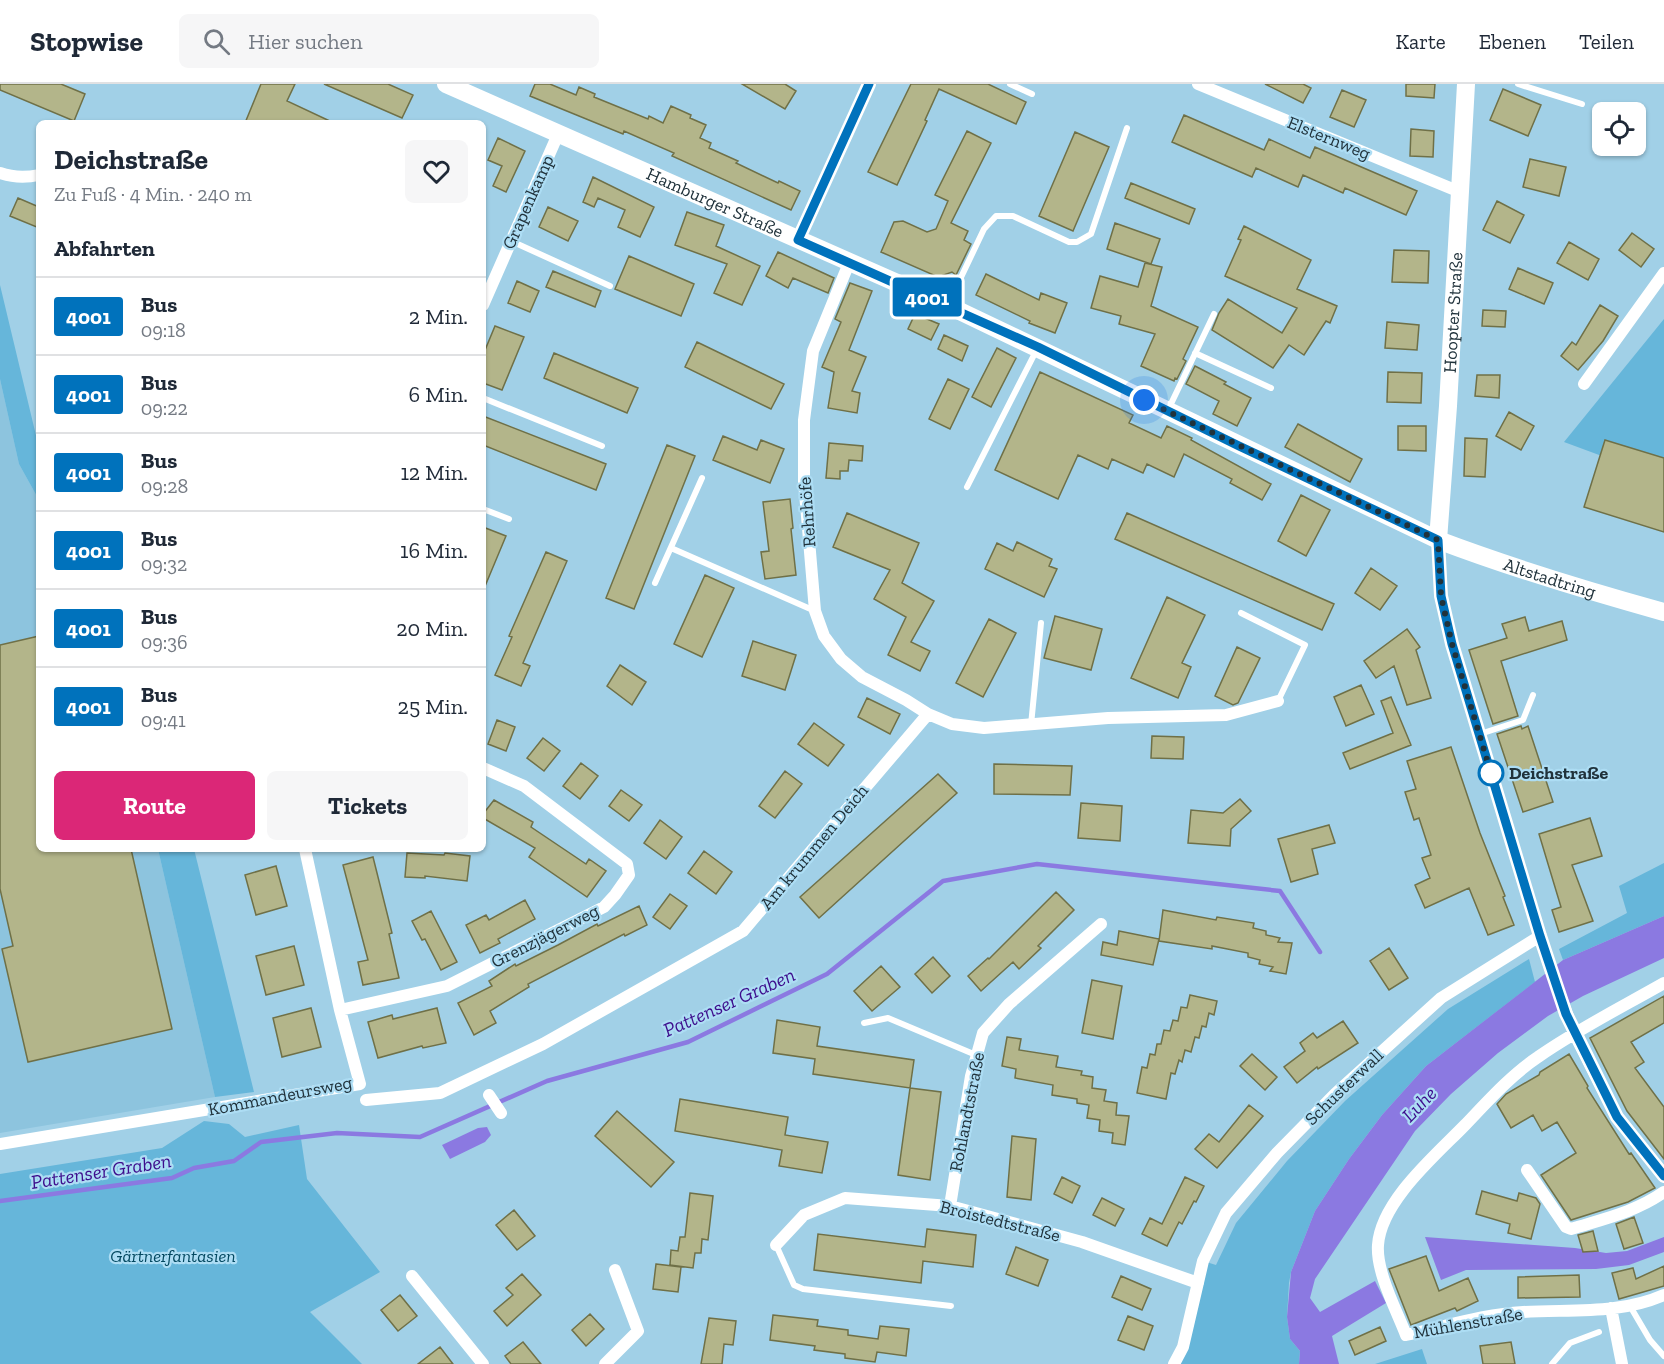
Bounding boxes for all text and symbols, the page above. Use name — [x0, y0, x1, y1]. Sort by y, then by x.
search box — [179, 14, 599, 68]
text: Stopwise — [30, 25, 143, 58]
icon: search — [200, 25, 233, 58]
text: Hier suchen — [248, 28, 363, 55]
text: Karte — [1396, 29, 1446, 54]
text: Ebenen — [1479, 29, 1546, 54]
text: Teilen — [1579, 29, 1634, 54]
map controls — [1592, 102, 1646, 156]
button: locate — [1592, 102, 1646, 156]
street label: Elsternweg — [1284, 111, 1374, 165]
button: heart — [405, 140, 468, 203]
text: Deichstraße — [54, 143, 208, 176]
street label: Grapenkamp — [497, 151, 559, 253]
street label: Hamburger Straße — [643, 163, 787, 242]
text: Zu Fuß · 4 Min. · 240 m — [54, 182, 252, 206]
text: Abfahrten — [54, 235, 155, 262]
street label: Hoopter Straße — [1439, 252, 1468, 373]
line badge: 4001 — [885, 278, 969, 316]
text: 4001 — [905, 285, 949, 310]
text: Bus — [141, 291, 177, 318]
text: 2 Min. — [409, 303, 468, 330]
text: 4001 — [66, 304, 111, 329]
text: 09:18 — [141, 318, 186, 342]
text: Bus — [141, 369, 177, 396]
text: 6 Min. — [409, 381, 468, 408]
text: 4001 — [66, 382, 111, 407]
your location — [1129, 385, 1159, 415]
text: 09:22 — [141, 396, 188, 420]
text: Bus — [141, 447, 177, 474]
text: 12 Min. — [400, 459, 468, 486]
text: 4001 — [66, 460, 111, 485]
text: 09:28 — [141, 474, 188, 498]
street label: Rehrhöfe — [794, 476, 820, 548]
text: Bus — [141, 525, 177, 552]
text: 16 Min. — [400, 537, 468, 564]
text: 4001 — [66, 538, 111, 563]
text: 09:32 — [141, 552, 187, 576]
street label: Altstadtring — [1501, 553, 1599, 603]
text: Bus — [141, 603, 177, 630]
text: 20 Min. — [396, 615, 468, 642]
text: 4001 — [66, 616, 111, 641]
text: 09:36 — [141, 630, 188, 654]
text: Bus — [141, 681, 177, 708]
text: 25 Min. — [398, 693, 468, 720]
text: 4001 — [66, 694, 111, 719]
text: 09:41 — [141, 708, 186, 732]
marker: Deichstraße — [1478, 760, 1504, 786]
place label: Deichstraße — [1509, 762, 1608, 784]
button: Route — [54, 771, 255, 840]
button: Tickets — [267, 771, 468, 840]
street label: Am krummen Deich — [755, 780, 873, 914]
street label: Grenzjägerweg — [487, 899, 603, 973]
water label: Pattenser Graben — [659, 962, 799, 1042]
street label: Schusterwall — [1300, 1044, 1388, 1130]
street label: Rohlandtstraße — [945, 1050, 989, 1174]
street label: Kommandeursweg — [206, 1071, 354, 1121]
water label: Luhe — [1397, 1081, 1441, 1127]
water label: Pattenser Graben — [29, 1148, 173, 1194]
street label: Broistedtstraße — [938, 1195, 1062, 1247]
park label: Gärtnerfantasien — [110, 1245, 236, 1267]
street label: Mühlenstraße — [1412, 1303, 1524, 1343]

